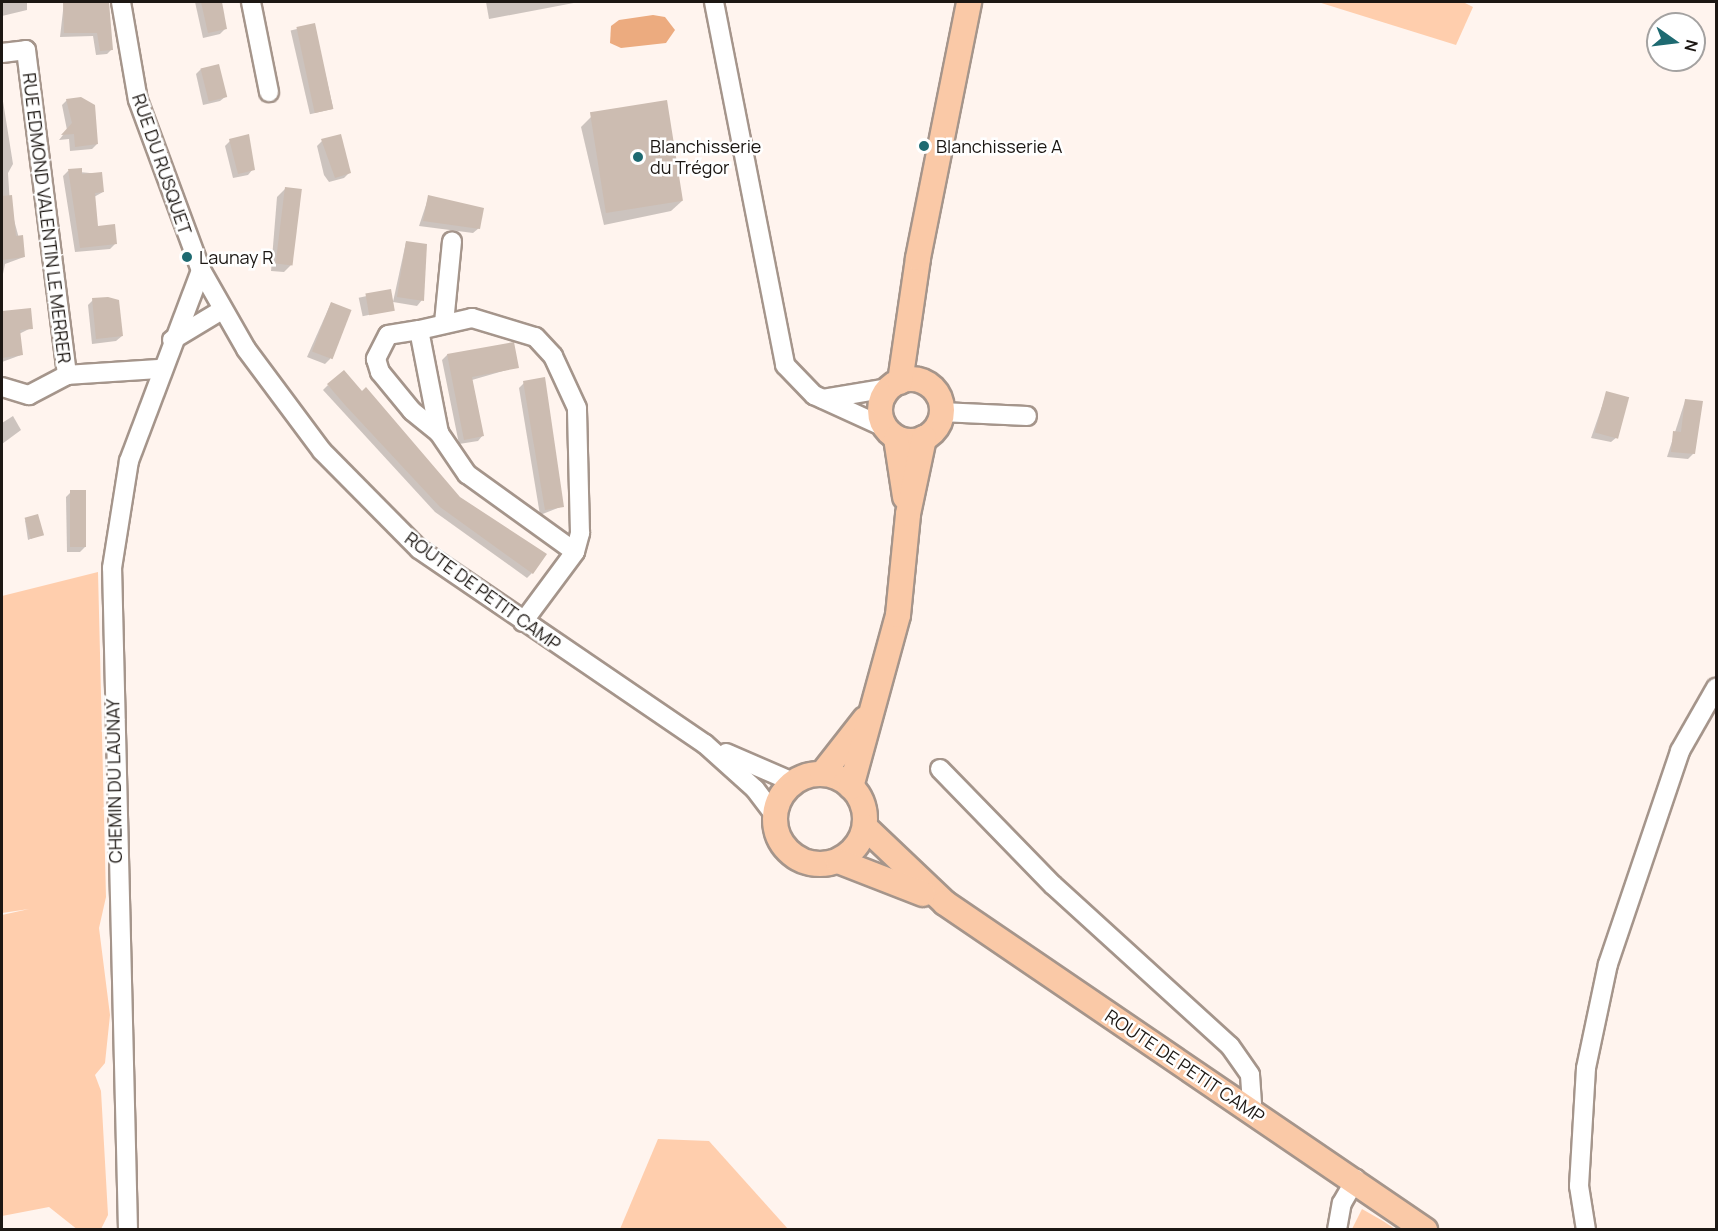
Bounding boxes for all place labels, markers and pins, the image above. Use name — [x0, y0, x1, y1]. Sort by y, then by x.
place label: Blanchisserie A — [936, 135, 1062, 157]
place label: Blanchisserie du Trégor — [650, 136, 761, 178]
marker: Blanchisserie A — [917, 139, 931, 153]
marker: Blanchisserie du Trégor — [631, 150, 645, 164]
place label: Launay R — [199, 246, 273, 268]
marker: Launay R — [180, 250, 194, 264]

